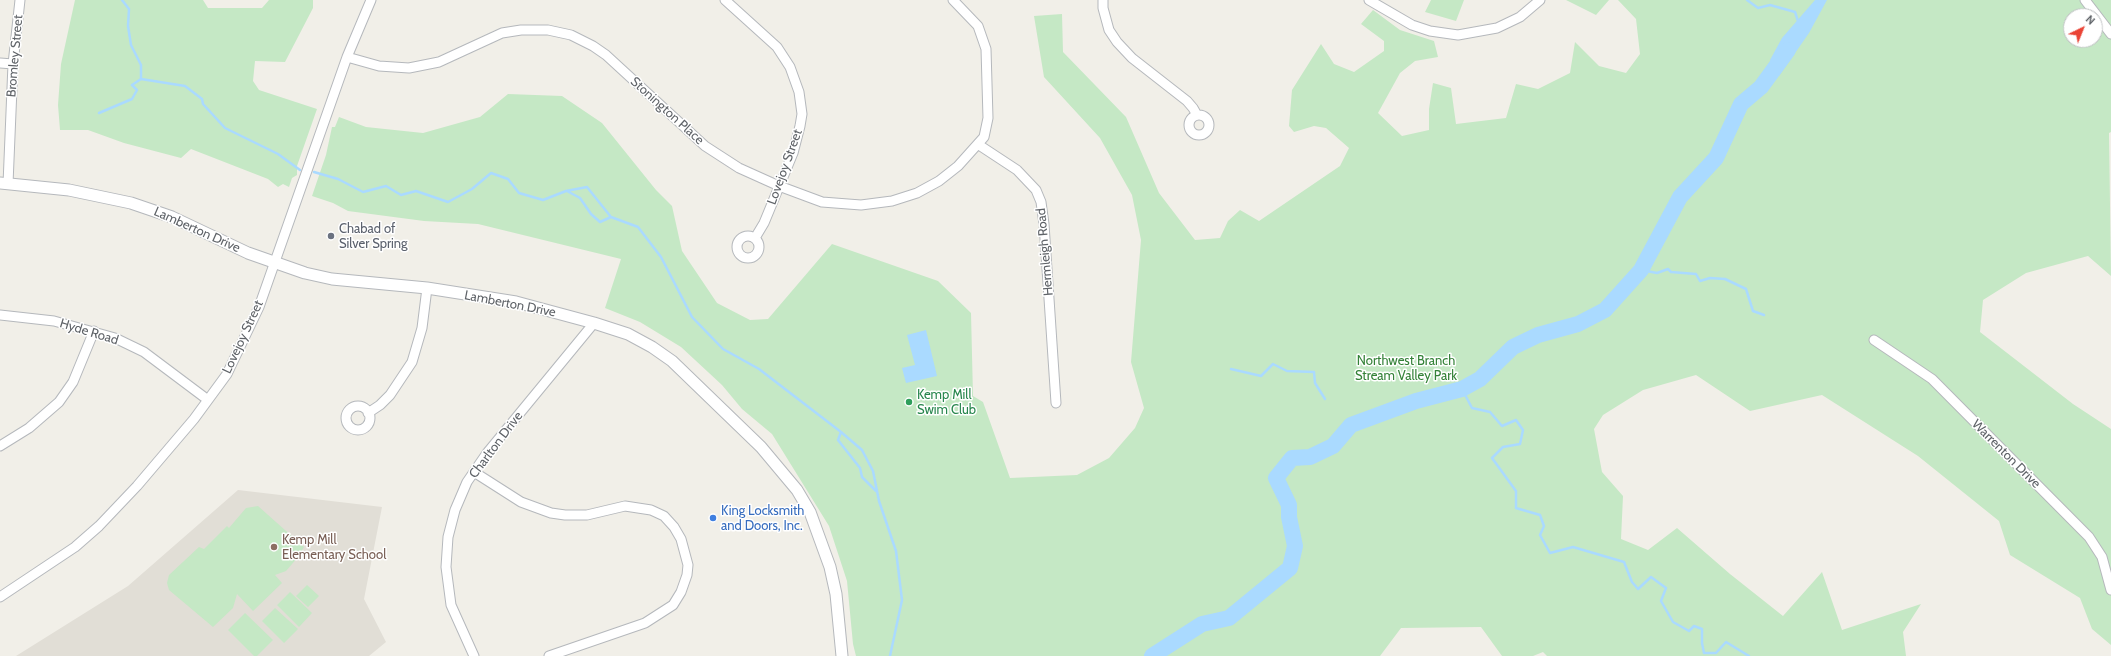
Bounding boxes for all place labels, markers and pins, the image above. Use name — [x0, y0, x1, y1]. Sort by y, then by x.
place label: Chabad of Silver Spring — [339, 221, 408, 252]
marker: Chabad of Silver Spring — [326, 231, 336, 241]
place label: Kemp Mill Swim Club — [917, 387, 976, 418]
marker: Kemp Mill Swim Club — [904, 397, 914, 407]
place label: King Locksmith and Doors, Inc. — [721, 503, 804, 534]
marker: King Locksmith and Doors, Inc. — [708, 513, 718, 523]
place label: Kemp Mill Elementary School — [282, 532, 386, 563]
marker: Kemp Mill Elementary School — [269, 542, 279, 552]

